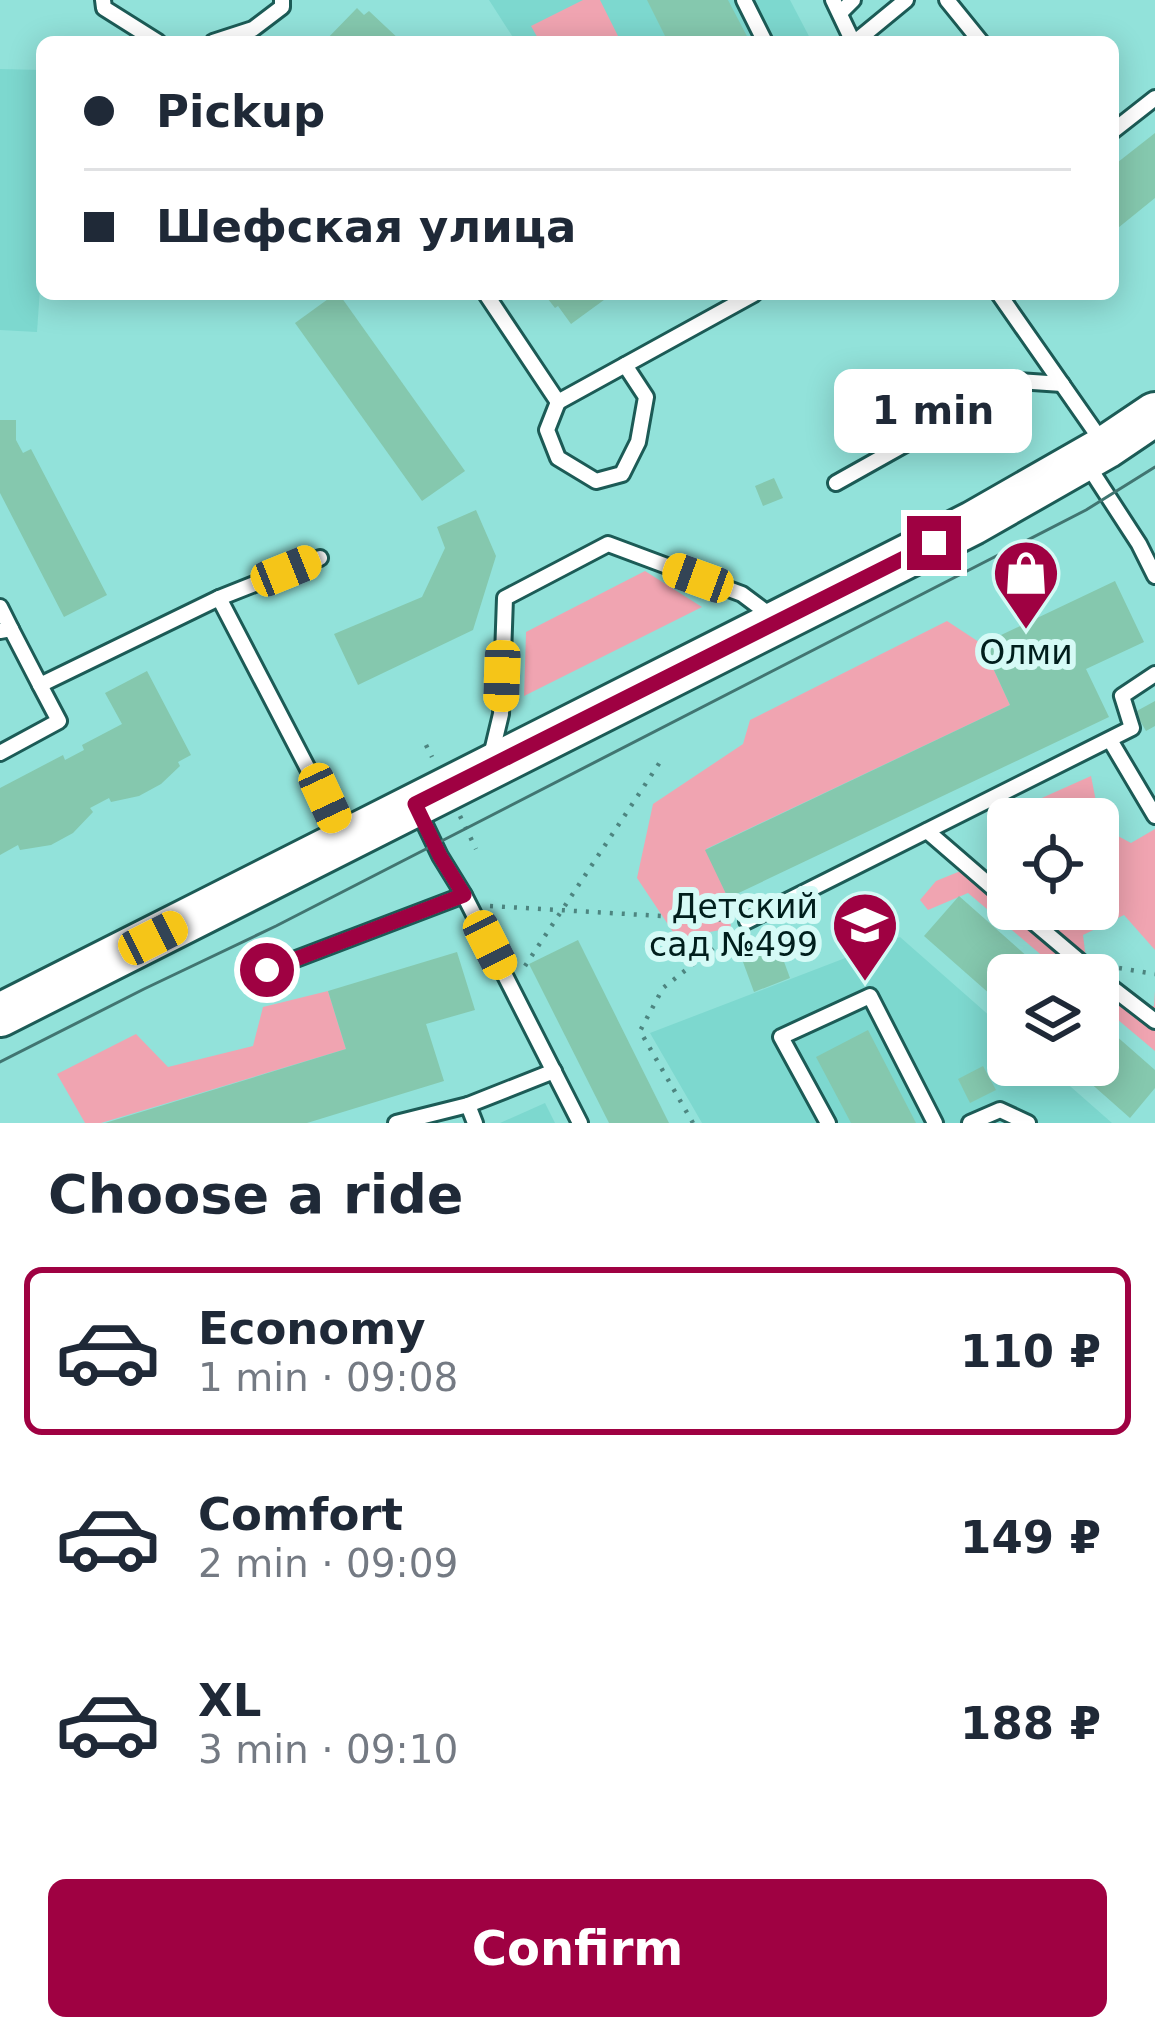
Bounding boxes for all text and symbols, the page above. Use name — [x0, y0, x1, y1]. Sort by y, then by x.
text: Pickup — [156, 85, 325, 138]
text: Шефская улица — [156, 200, 576, 253]
callout: 1 min — [835, 369, 1033, 453]
text: 1 min — [872, 388, 994, 433]
route end — [907, 516, 961, 570]
shop icon: Олми — [991, 538, 1061, 632]
car — [246, 541, 326, 601]
car — [658, 549, 738, 607]
place label: Олми — [979, 633, 1073, 672]
car — [483, 639, 521, 713]
car — [293, 758, 357, 838]
map controls — [987, 798, 1119, 1086]
button: locate — [987, 798, 1119, 930]
place label: Детский сад №499 — [649, 887, 818, 964]
school or university icon: Детский сад №499 — [830, 890, 900, 984]
car — [458, 905, 522, 985]
car — [113, 906, 193, 970]
route start — [240, 943, 294, 997]
button: layers — [987, 954, 1119, 1086]
text: Choose a ride — [48, 1163, 464, 1226]
icon: car — [54, 1297, 162, 1405]
text: Economy — [198, 1302, 426, 1355]
text: 110 ₽ — [960, 1325, 1101, 1378]
text: 1 min · 09:08 — [198, 1355, 458, 1400]
icon: car — [54, 1483, 162, 1591]
text: Comfort — [198, 1488, 403, 1541]
text: 149 ₽ — [960, 1511, 1101, 1564]
text: 2 min · 09:09 — [198, 1541, 458, 1586]
icon: car — [54, 1669, 162, 1777]
text: XL — [198, 1674, 261, 1727]
text: 188 ₽ — [960, 1697, 1101, 1750]
text: 3 min · 09:10 — [198, 1727, 458, 1772]
button: Confirm — [48, 1879, 1107, 2017]

